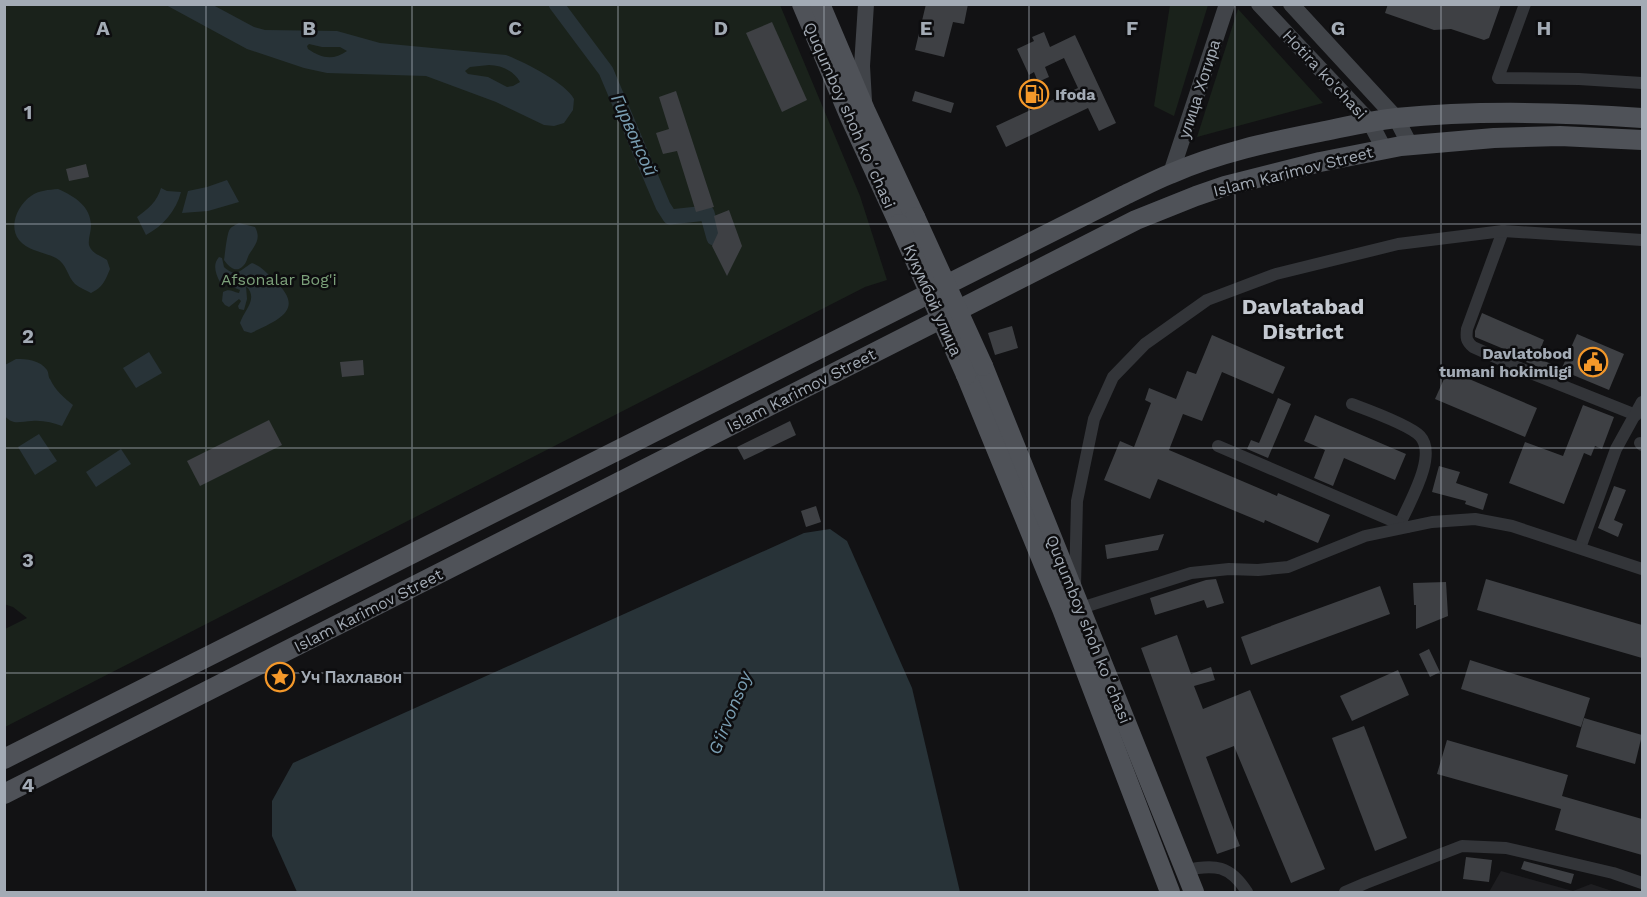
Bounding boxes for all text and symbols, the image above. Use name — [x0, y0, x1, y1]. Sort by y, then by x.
text: A — [96, 16, 110, 40]
text: B — [302, 16, 316, 40]
text: C — [508, 16, 522, 40]
text: D — [714, 16, 728, 40]
text: E — [920, 16, 932, 40]
text: F — [1126, 16, 1138, 40]
text: G — [1331, 16, 1345, 40]
text: H — [1537, 16, 1551, 40]
street label: Ququmboy shoh koʻchasi — [800, 19, 899, 211]
street label: Hotira ko'chasi — [1279, 26, 1371, 123]
street label: улица Хотира — [1175, 37, 1224, 141]
fuel station icon: Ifoda — [1018, 78, 1050, 110]
place label: Ifoda — [1055, 85, 1096, 104]
water label: Гирвонсой — [607, 91, 662, 179]
text: 1 — [24, 100, 32, 124]
street label: Islam Karimov Street — [1211, 142, 1375, 201]
street label: Кукумбой улица — [900, 242, 966, 359]
park label: Afsonalar Bog'i — [221, 270, 337, 289]
district label: Davlatabad District — [1242, 294, 1364, 344]
text: 2 — [22, 324, 34, 348]
place label: Davlatobod tumani hokimligi — [1439, 344, 1572, 381]
street label: Islam Karimov Street — [724, 345, 879, 436]
public building icon: Davlatobod tumani hokimligi — [1577, 346, 1609, 378]
street label: Ququmboy shoh koʻchasi — [1042, 532, 1135, 726]
text: 3 — [22, 548, 34, 572]
street label: Islam Karimov Street — [291, 565, 446, 656]
place icon: Уч Пахлавон — [264, 661, 296, 693]
water label: G‘irvonsoy — [703, 666, 756, 757]
place label: Уч Пахлавон — [301, 668, 402, 687]
text: 4 — [22, 773, 35, 797]

